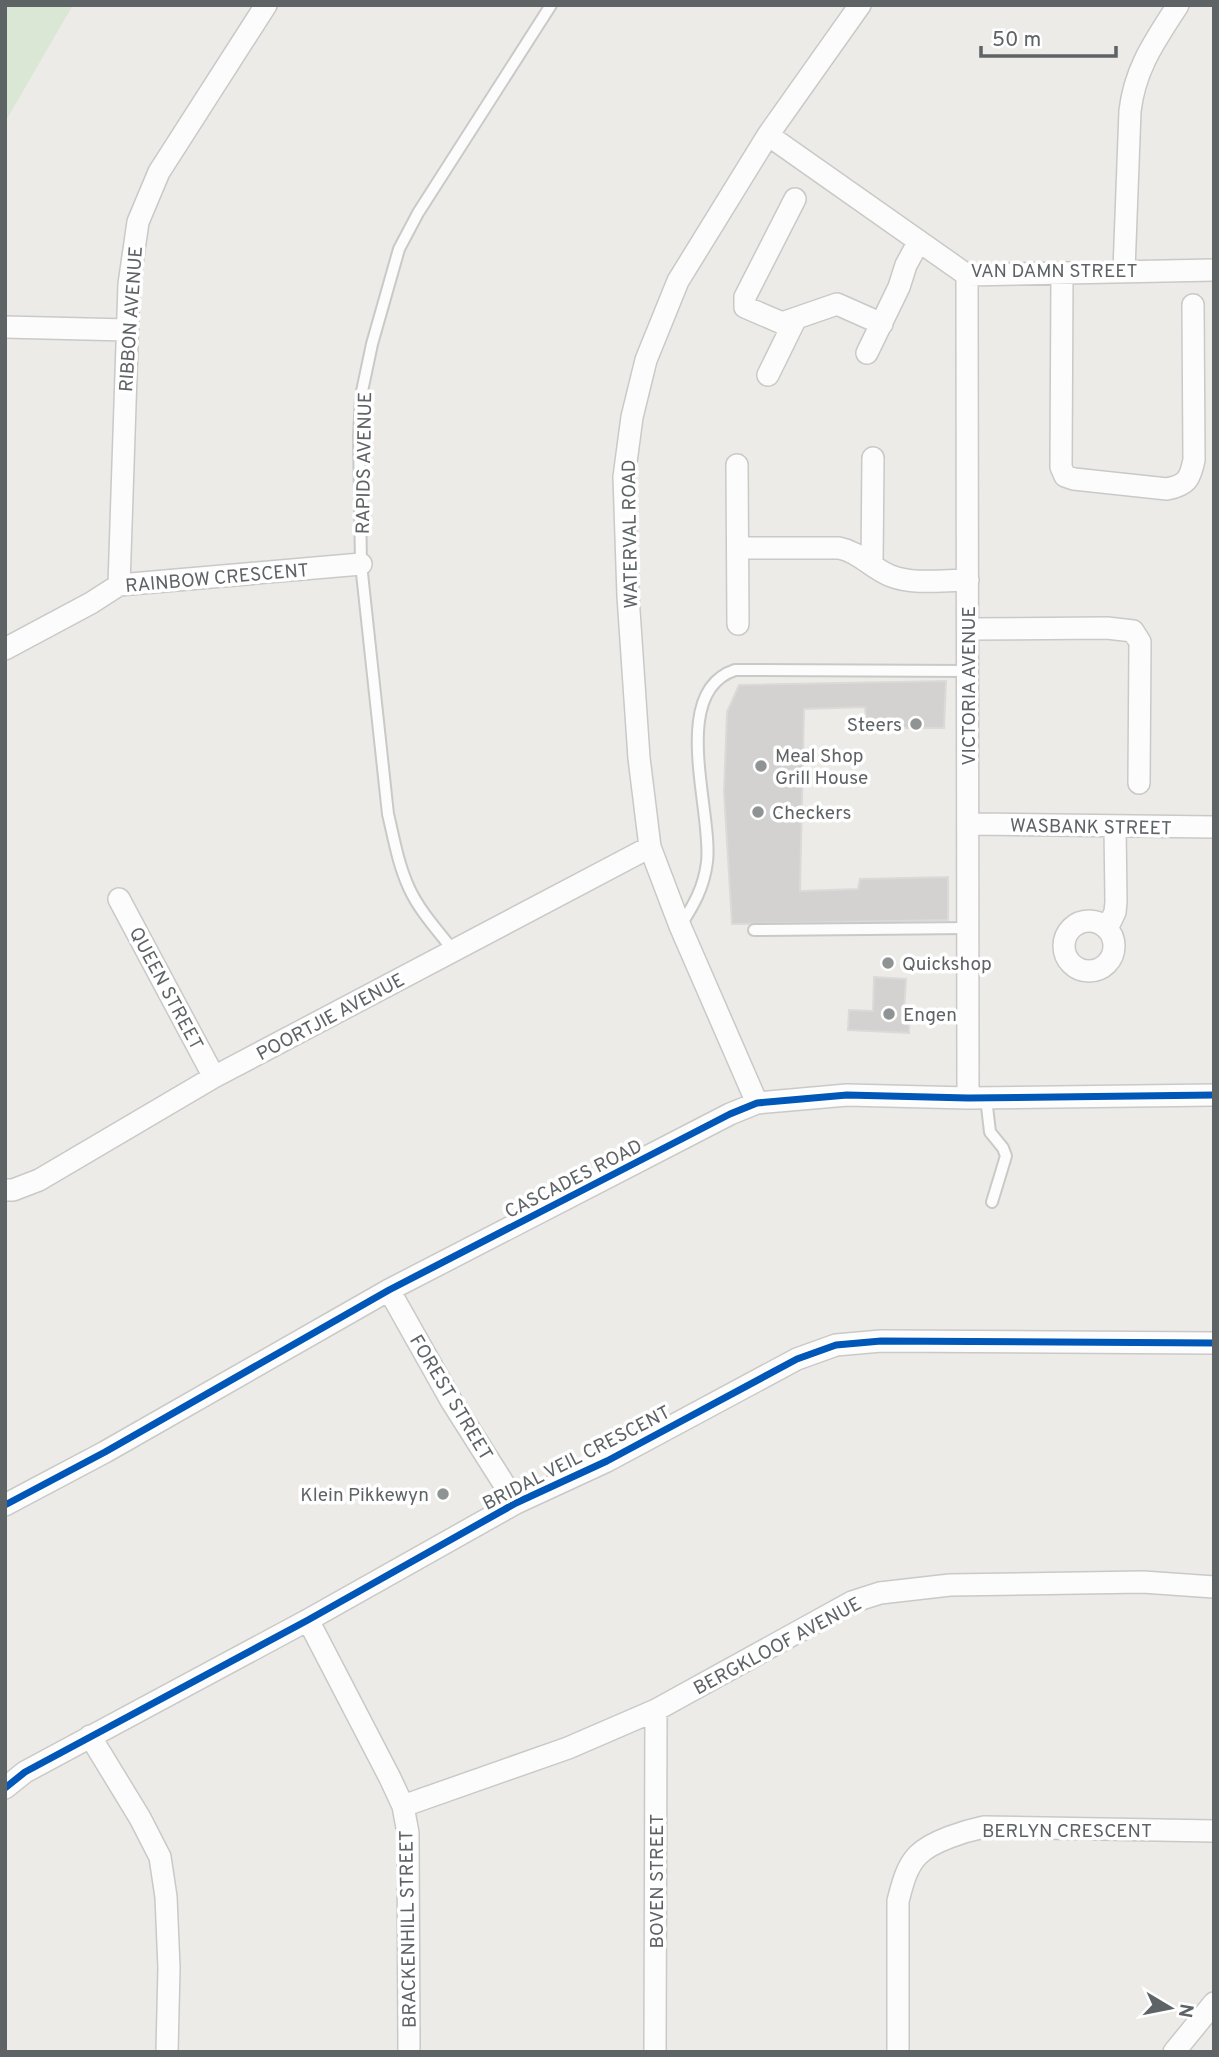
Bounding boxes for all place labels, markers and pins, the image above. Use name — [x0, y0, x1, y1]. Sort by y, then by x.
place label: Steers — [847, 714, 902, 738]
marker: Steers — [908, 716, 924, 732]
place label: Meal Shop Grill House — [775, 745, 868, 791]
marker: Meal Shop Grill House — [753, 758, 769, 774]
place label: Checkers — [772, 802, 851, 826]
marker: Checkers — [750, 804, 766, 820]
place label: Quickshop — [902, 953, 992, 977]
marker: Quickshop — [880, 955, 896, 971]
place label: Engen — [903, 1004, 957, 1028]
marker: Engen — [881, 1006, 897, 1022]
place label: Klein Pikkewyn — [300, 1484, 429, 1508]
marker: Klein Pikkewyn — [435, 1486, 451, 1502]

